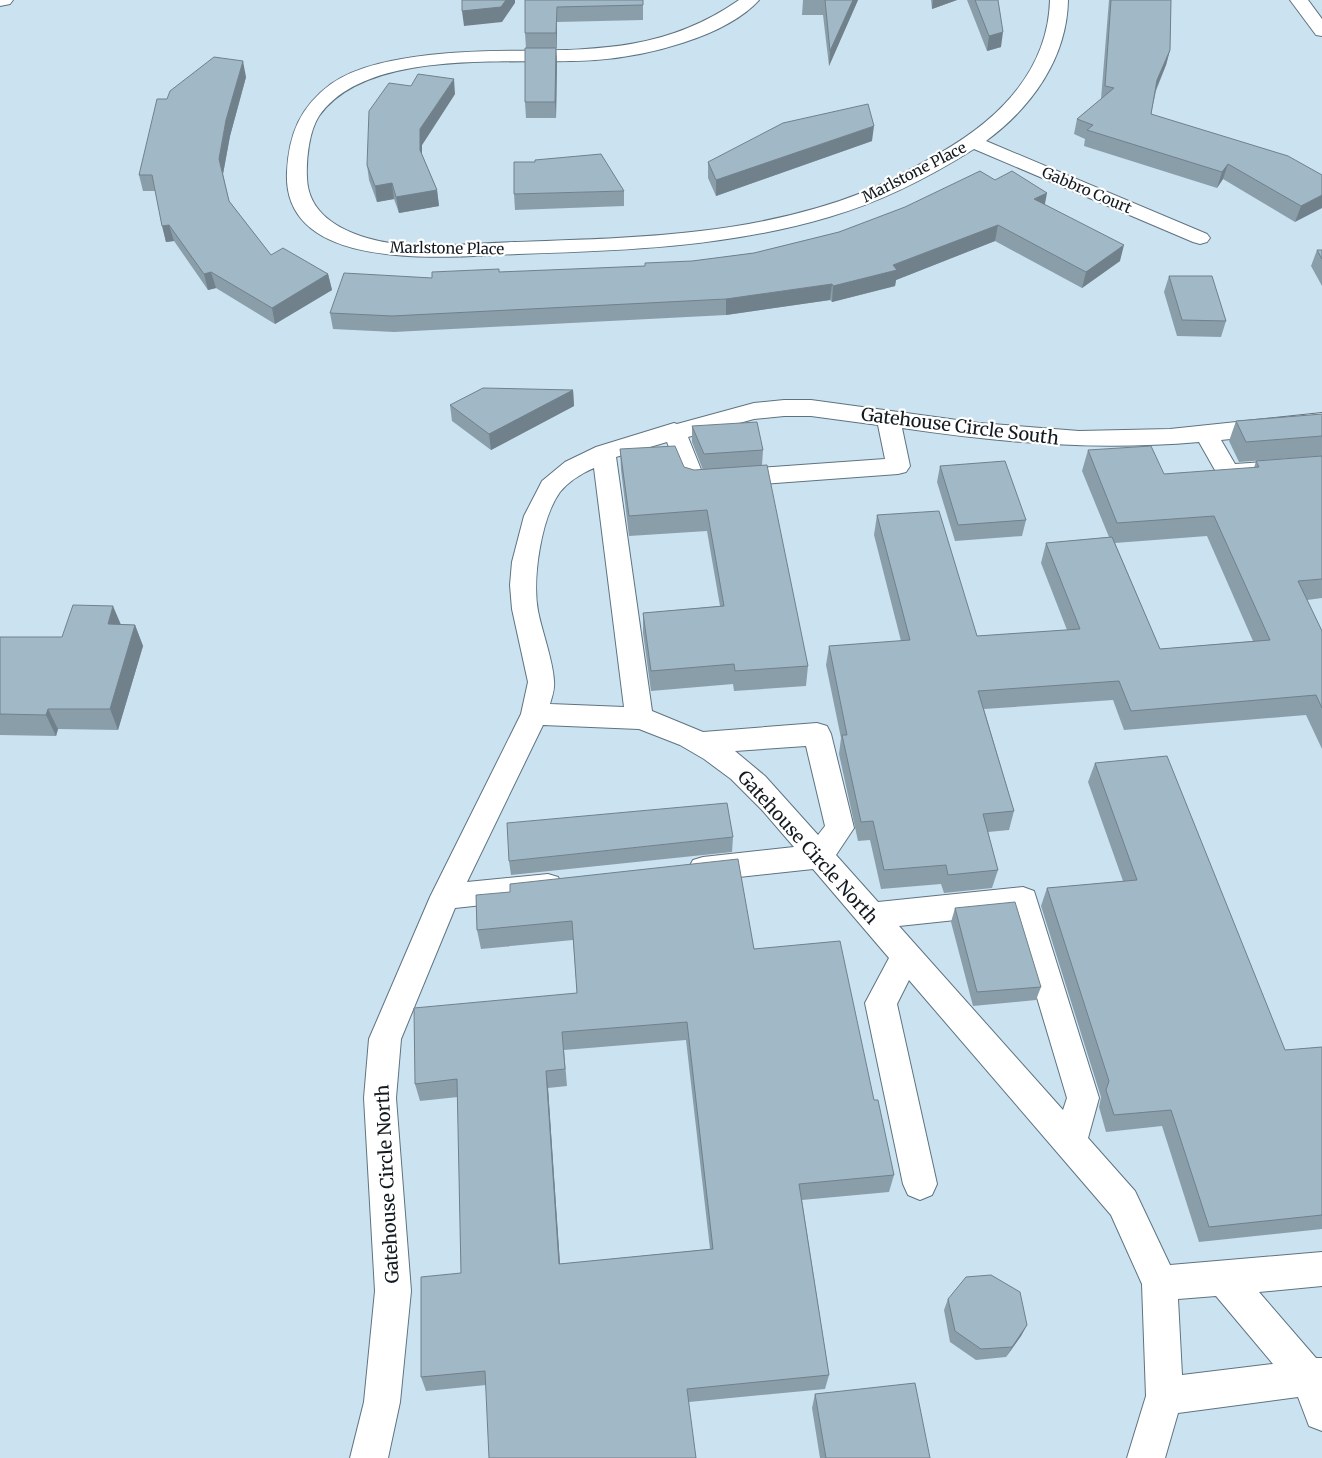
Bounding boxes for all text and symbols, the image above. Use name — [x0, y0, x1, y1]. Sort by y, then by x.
street label: Marlstone Place — [859, 137, 969, 206]
street label: Gabbro Court — [1039, 163, 1135, 217]
street label: Marlstone Place — [390, 238, 505, 258]
street label: Gatehouse Circle South — [860, 402, 1060, 450]
street label: Gatehouse Circle North — [733, 765, 883, 929]
street label: Gatehouse Circle North — [370, 1084, 404, 1284]

